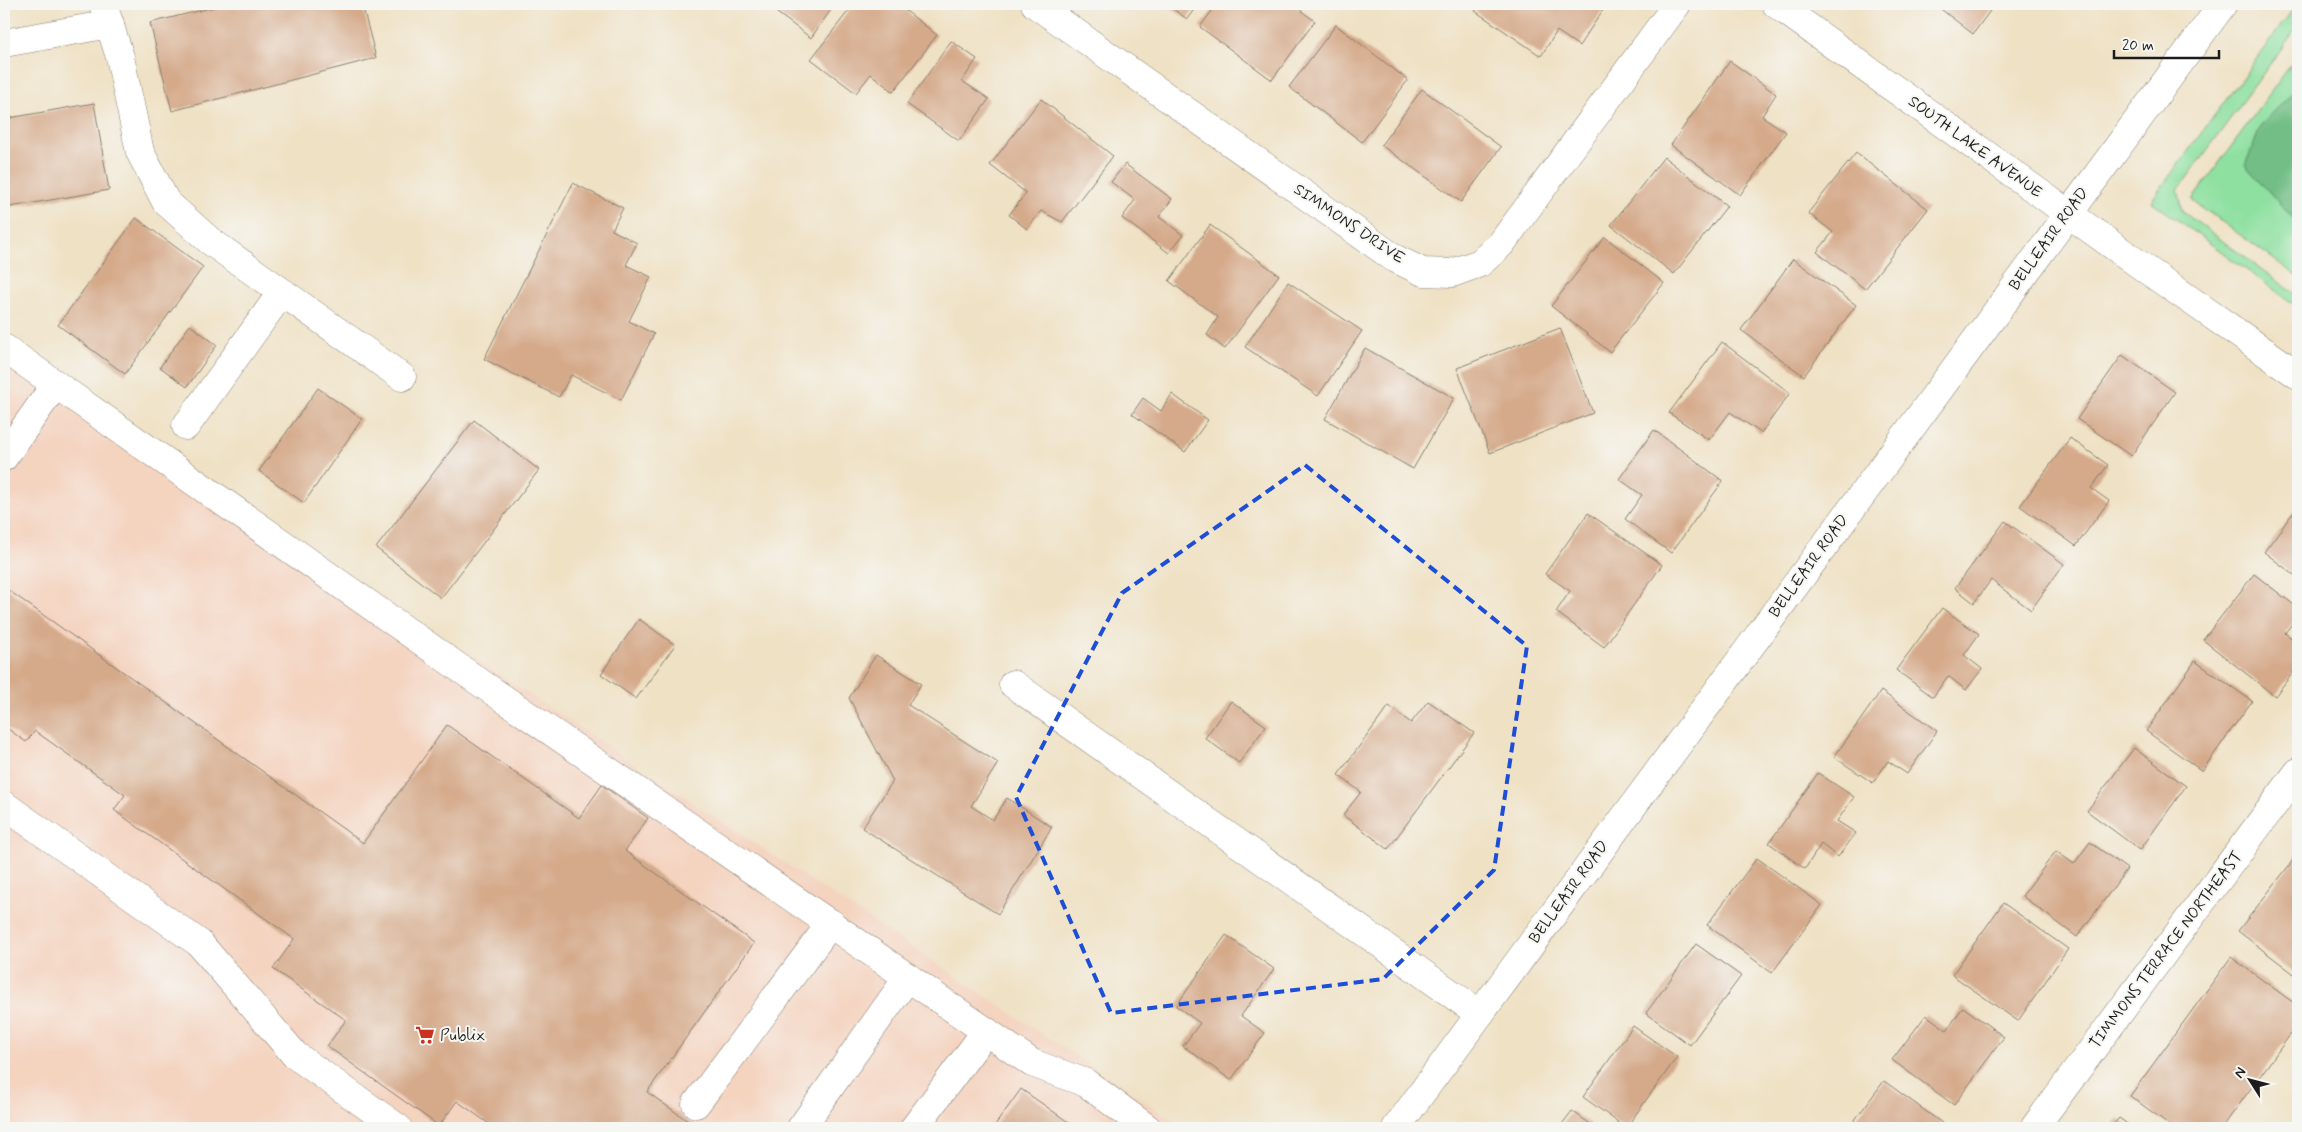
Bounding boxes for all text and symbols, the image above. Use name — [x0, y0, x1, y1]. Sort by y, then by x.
scale bar — [2114, 28, 2220, 60]
text: 20 m — [2122, 36, 2154, 56]
street label: SOUTH LAKE AVENUE — [1904, 91, 2046, 203]
street label: SIMMONS DRIVE — [1289, 179, 1409, 269]
street label: BELLEAIR ROAD — [2004, 183, 2094, 295]
street label: BELLEAIR ROAD — [1764, 510, 1854, 622]
street label: BELLEAIR ROAD — [1524, 836, 1614, 948]
street label: TIMMONS TERRACE NORTHEAST — [2085, 847, 2247, 1053]
supermarket icon: Publix — [414, 1024, 436, 1046]
place label: Publix — [440, 1025, 485, 1046]
north arrow — [2224, 1054, 2274, 1104]
text: N — [2230, 1064, 2250, 1082]

